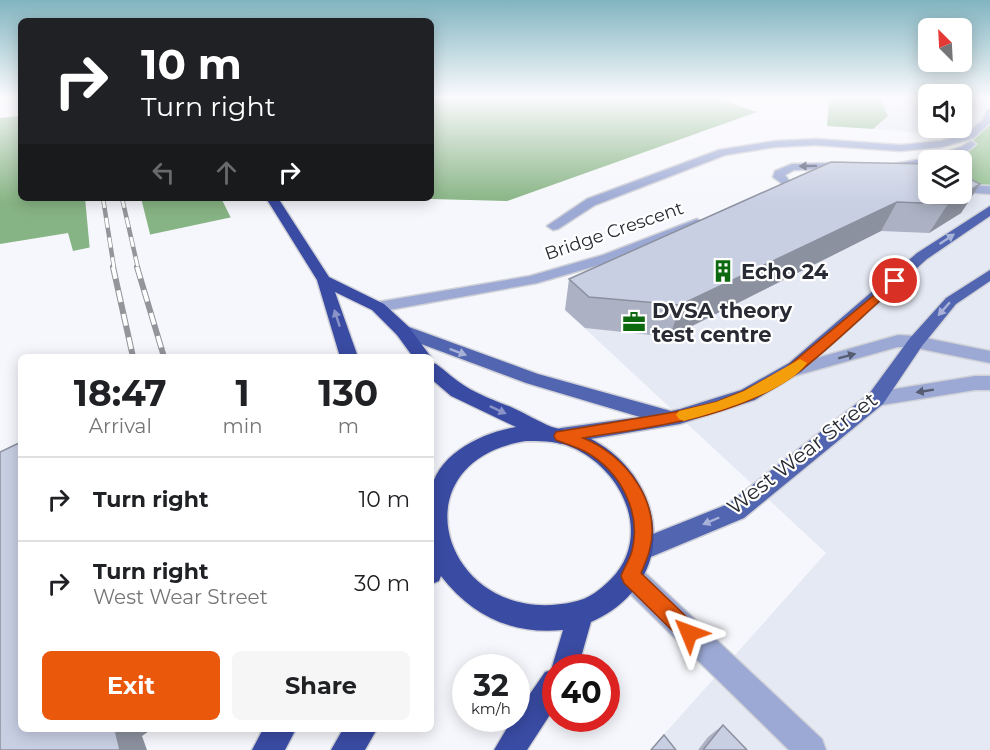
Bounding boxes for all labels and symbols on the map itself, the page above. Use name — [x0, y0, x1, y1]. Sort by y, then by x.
north arrow — [918, 18, 972, 72]
one-way arrow — [798, 161, 817, 171]
street label: Bridge Crescent — [542, 197, 686, 265]
one-way arrow — [939, 233, 955, 245]
pin — [869, 255, 920, 306]
building icon: Echo 24 — [710, 258, 736, 284]
place label: Echo 24 — [741, 259, 829, 284]
place label: DVSA theory test centre — [652, 298, 792, 347]
one-way arrow — [938, 301, 951, 316]
one-way arrow — [331, 309, 341, 327]
office icon: DVSA theory test centre — [621, 309, 647, 335]
one-way arrow — [449, 348, 467, 357]
one-way arrow — [838, 350, 856, 360]
street label: West Wear Street — [722, 387, 882, 519]
one-way arrow — [916, 387, 935, 396]
one-way arrow — [489, 405, 506, 414]
one-way arrow — [702, 517, 720, 526]
position arrow — [657, 601, 721, 665]
speed limit sign: 40 — [542, 654, 620, 732]

